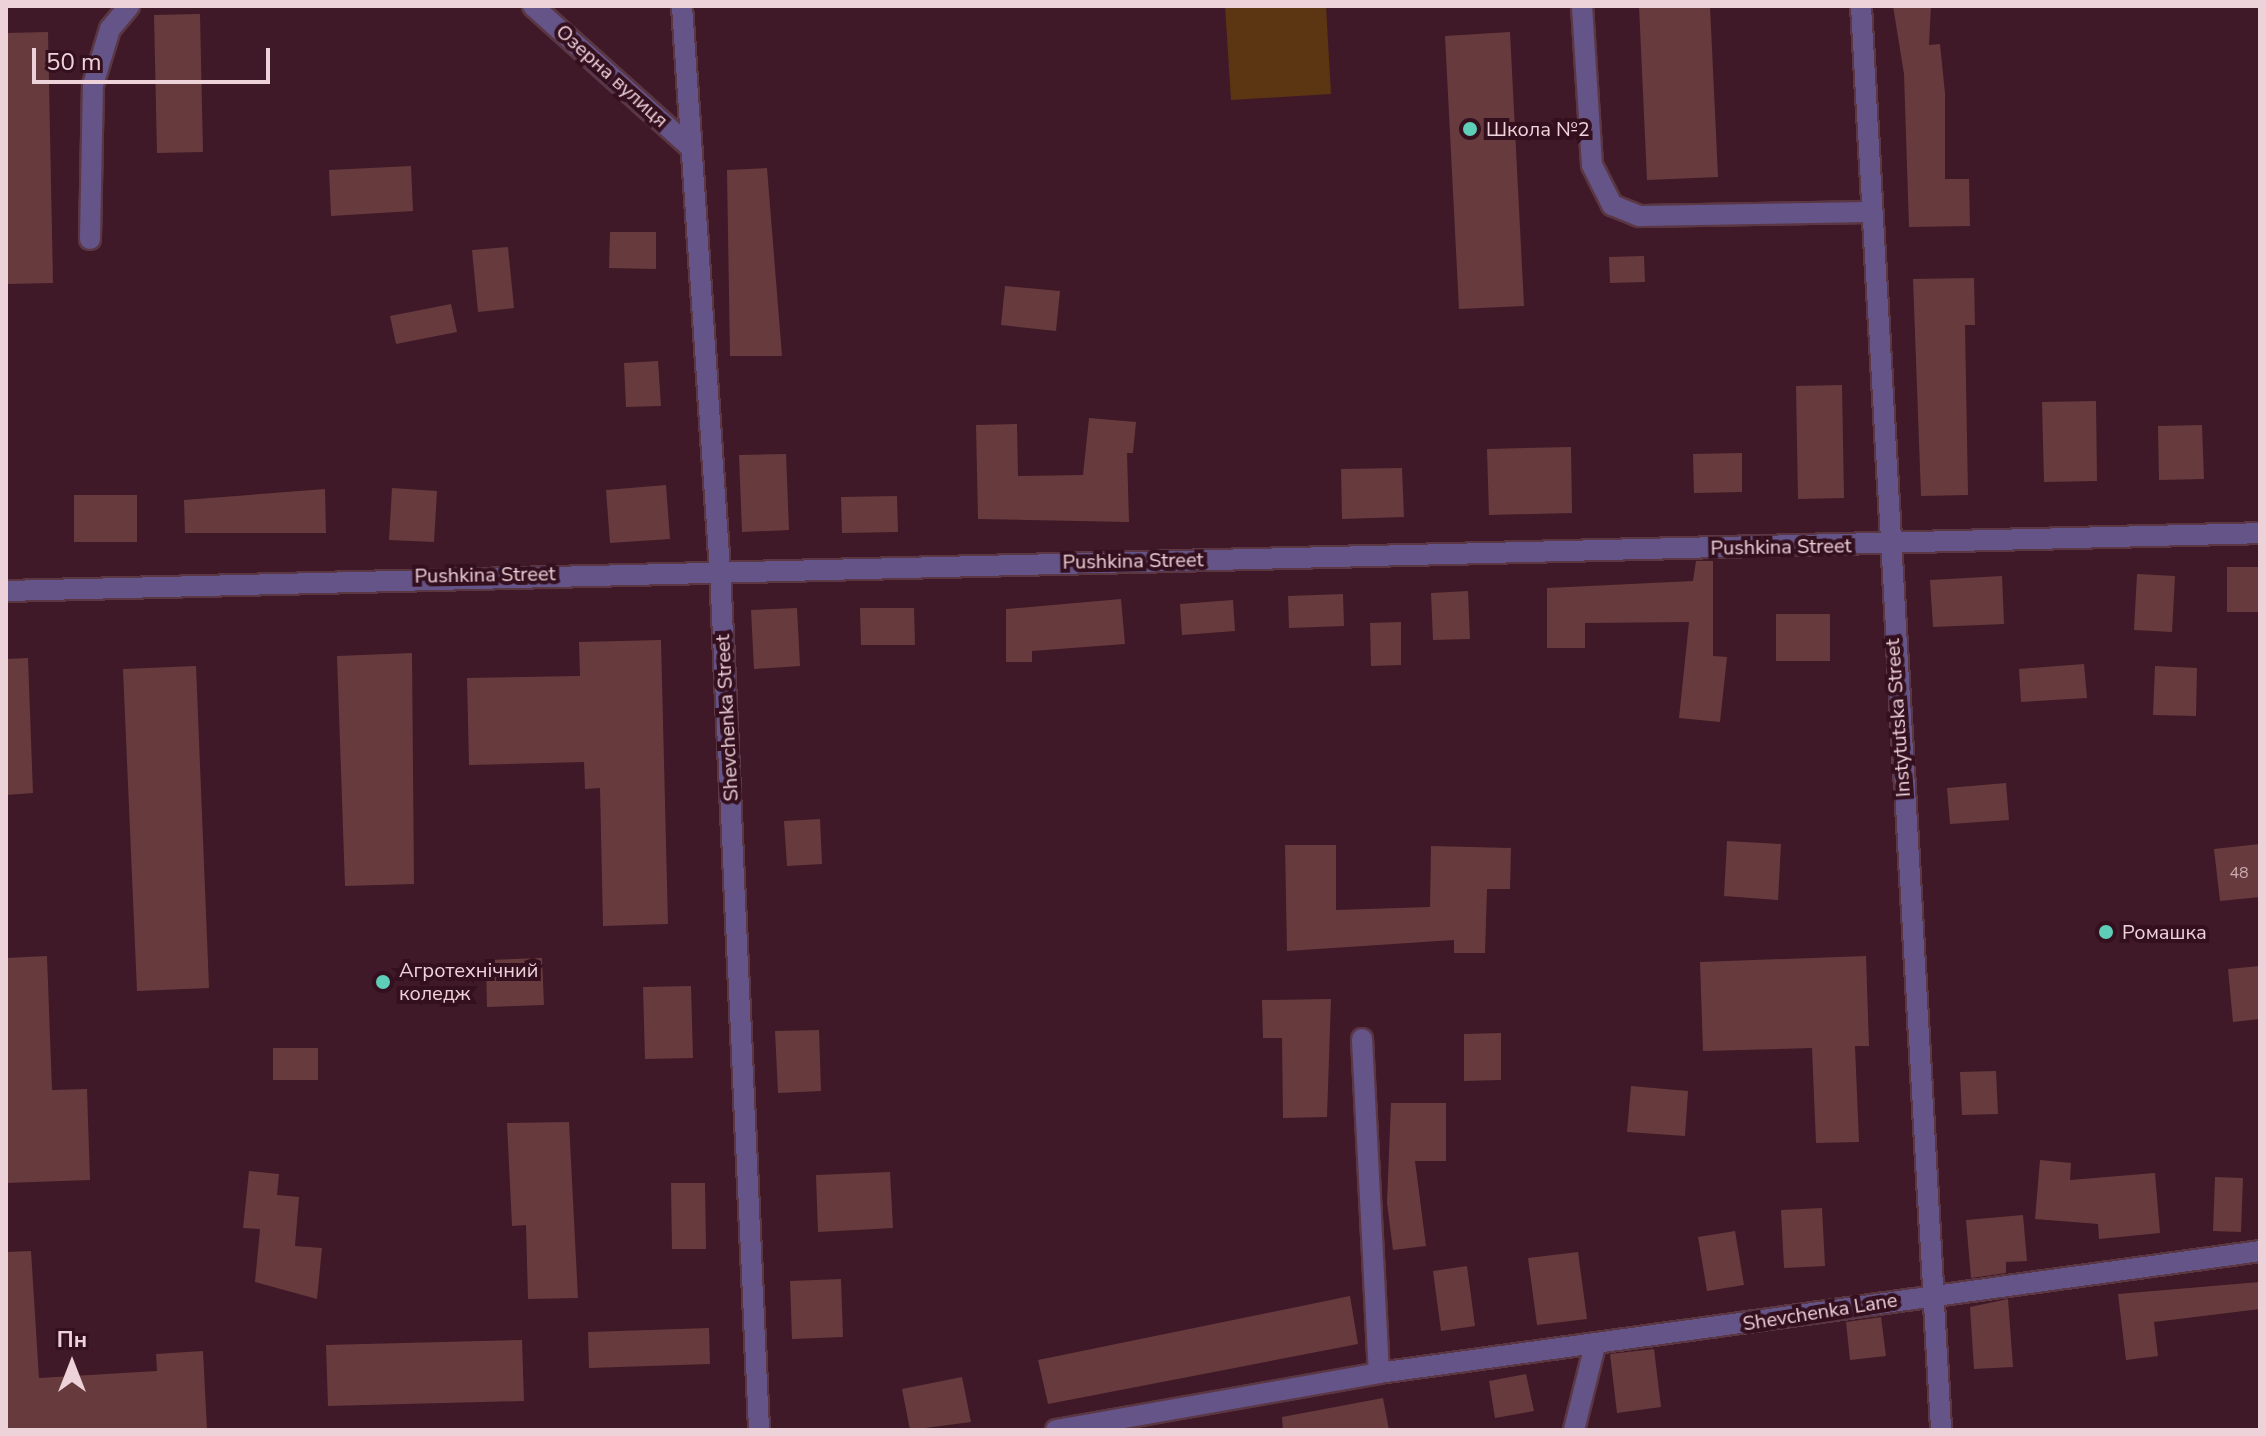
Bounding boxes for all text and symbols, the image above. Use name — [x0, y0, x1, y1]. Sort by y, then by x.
street label: Озерна вулиця — [551, 19, 673, 133]
scale bar — [36, 32, 274, 82]
text: 50 m — [46, 46, 102, 78]
place label: Школа №2 — [1486, 117, 1590, 141]
marker: Школа №2 — [1461, 120, 1479, 138]
street label: Pushkina Street — [1710, 534, 1852, 560]
street label: Pushkina Street — [1062, 548, 1204, 574]
street label: Pushkina Street — [414, 562, 556, 588]
street label: Shevchenka Street — [711, 634, 743, 802]
street label: Instytutska Street — [1880, 638, 1916, 798]
house number: 48 — [2229, 863, 2249, 883]
place label: Ромашка — [2122, 920, 2207, 944]
marker: Ромашка — [2097, 923, 2115, 941]
place label: Агротехнічний коледж — [399, 958, 538, 1005]
marker: Агротехнічний коледж — [374, 973, 392, 991]
street label: Shevchenka Lane — [1741, 1288, 1899, 1336]
north arrow — [32, 1324, 112, 1404]
text: Пн — [57, 1325, 87, 1355]

